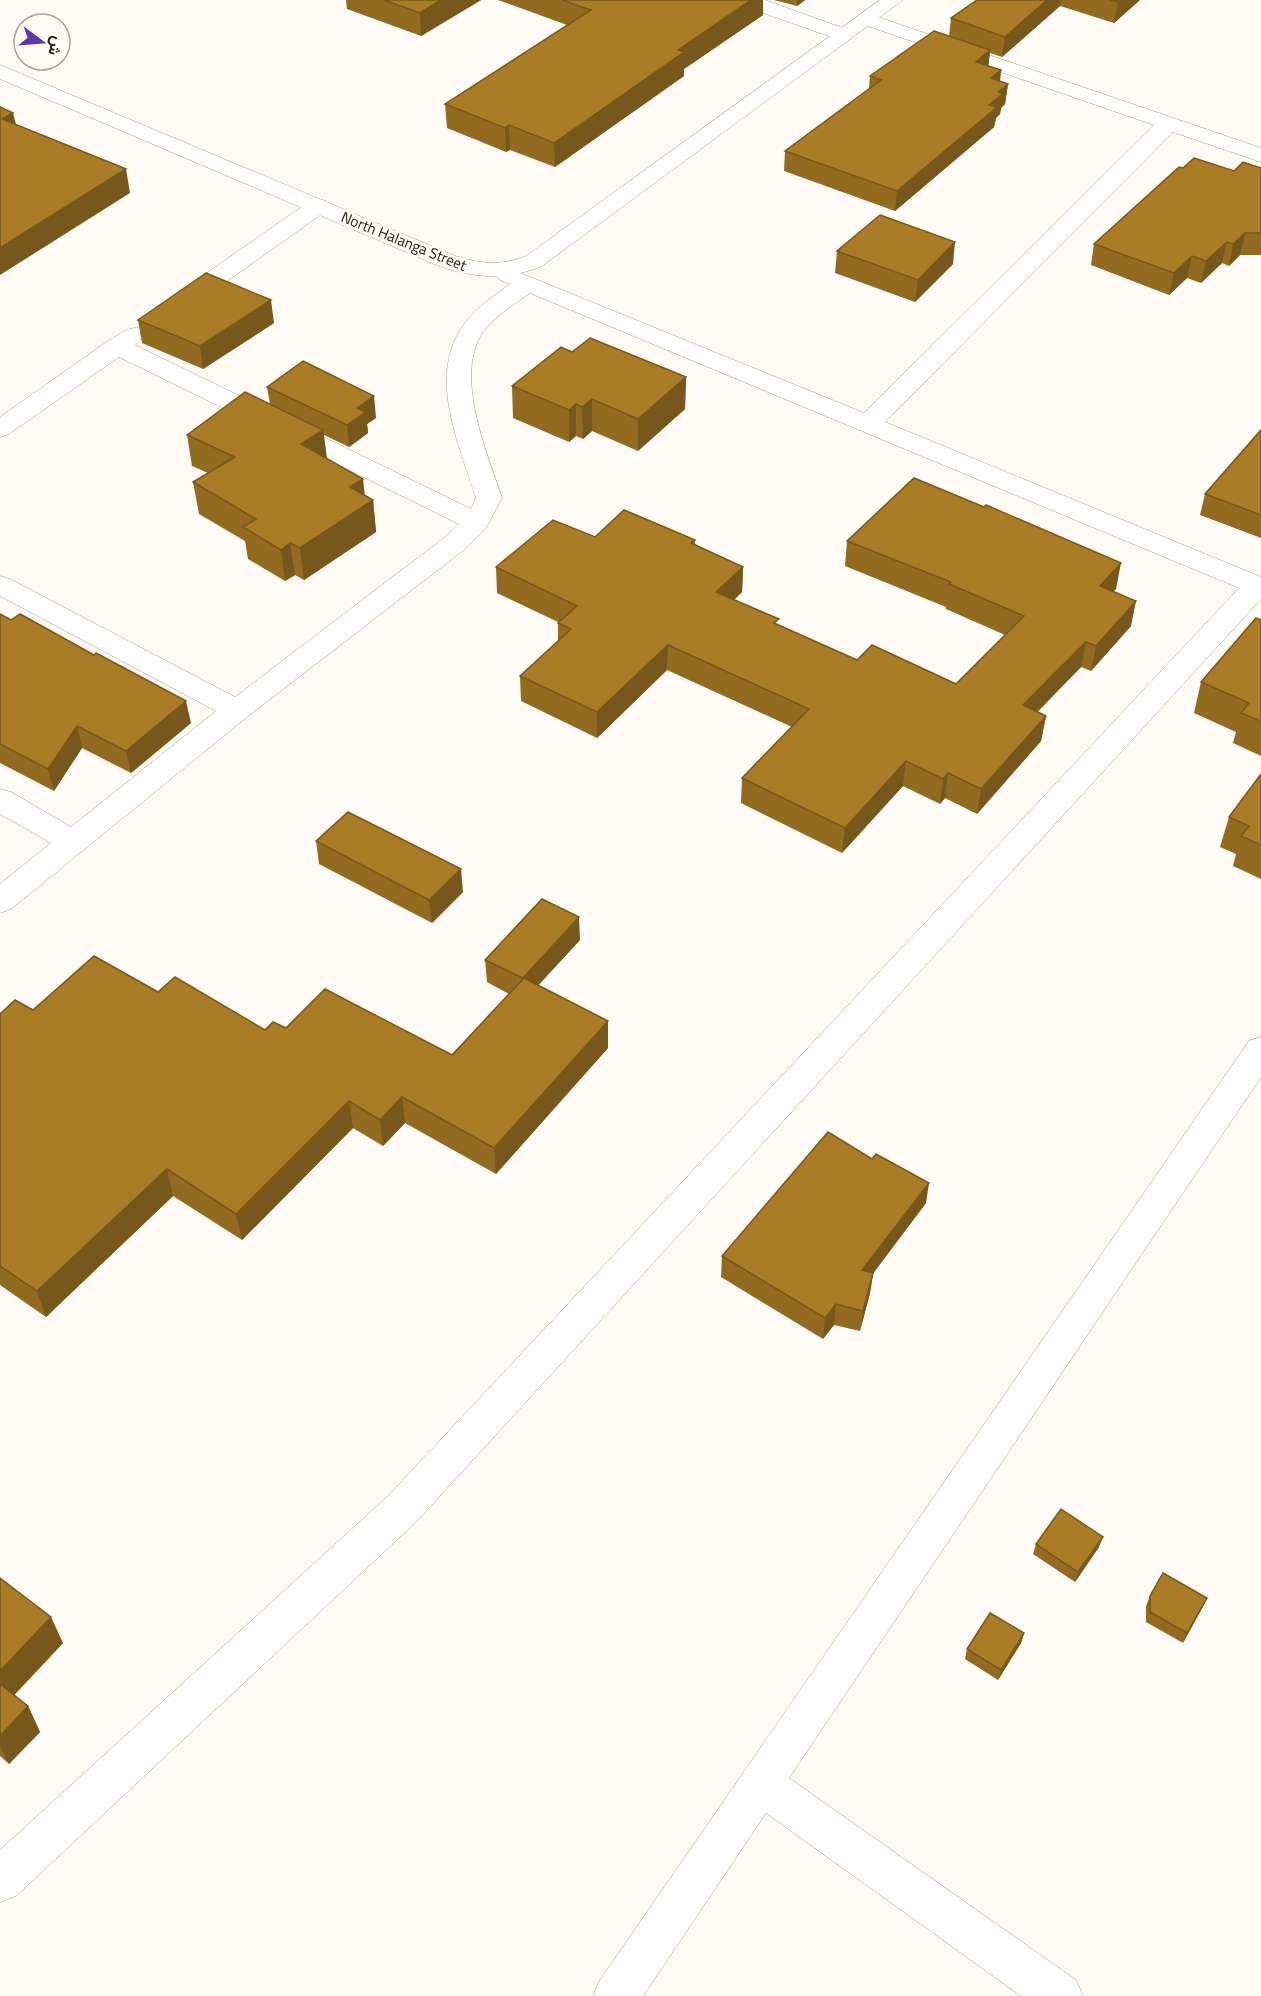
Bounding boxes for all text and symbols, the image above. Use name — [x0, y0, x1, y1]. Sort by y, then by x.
north arrow — [12, 12, 72, 72]
text: ش — [42, 34, 71, 59]
street label: North Halanga Street — [338, 205, 471, 277]

